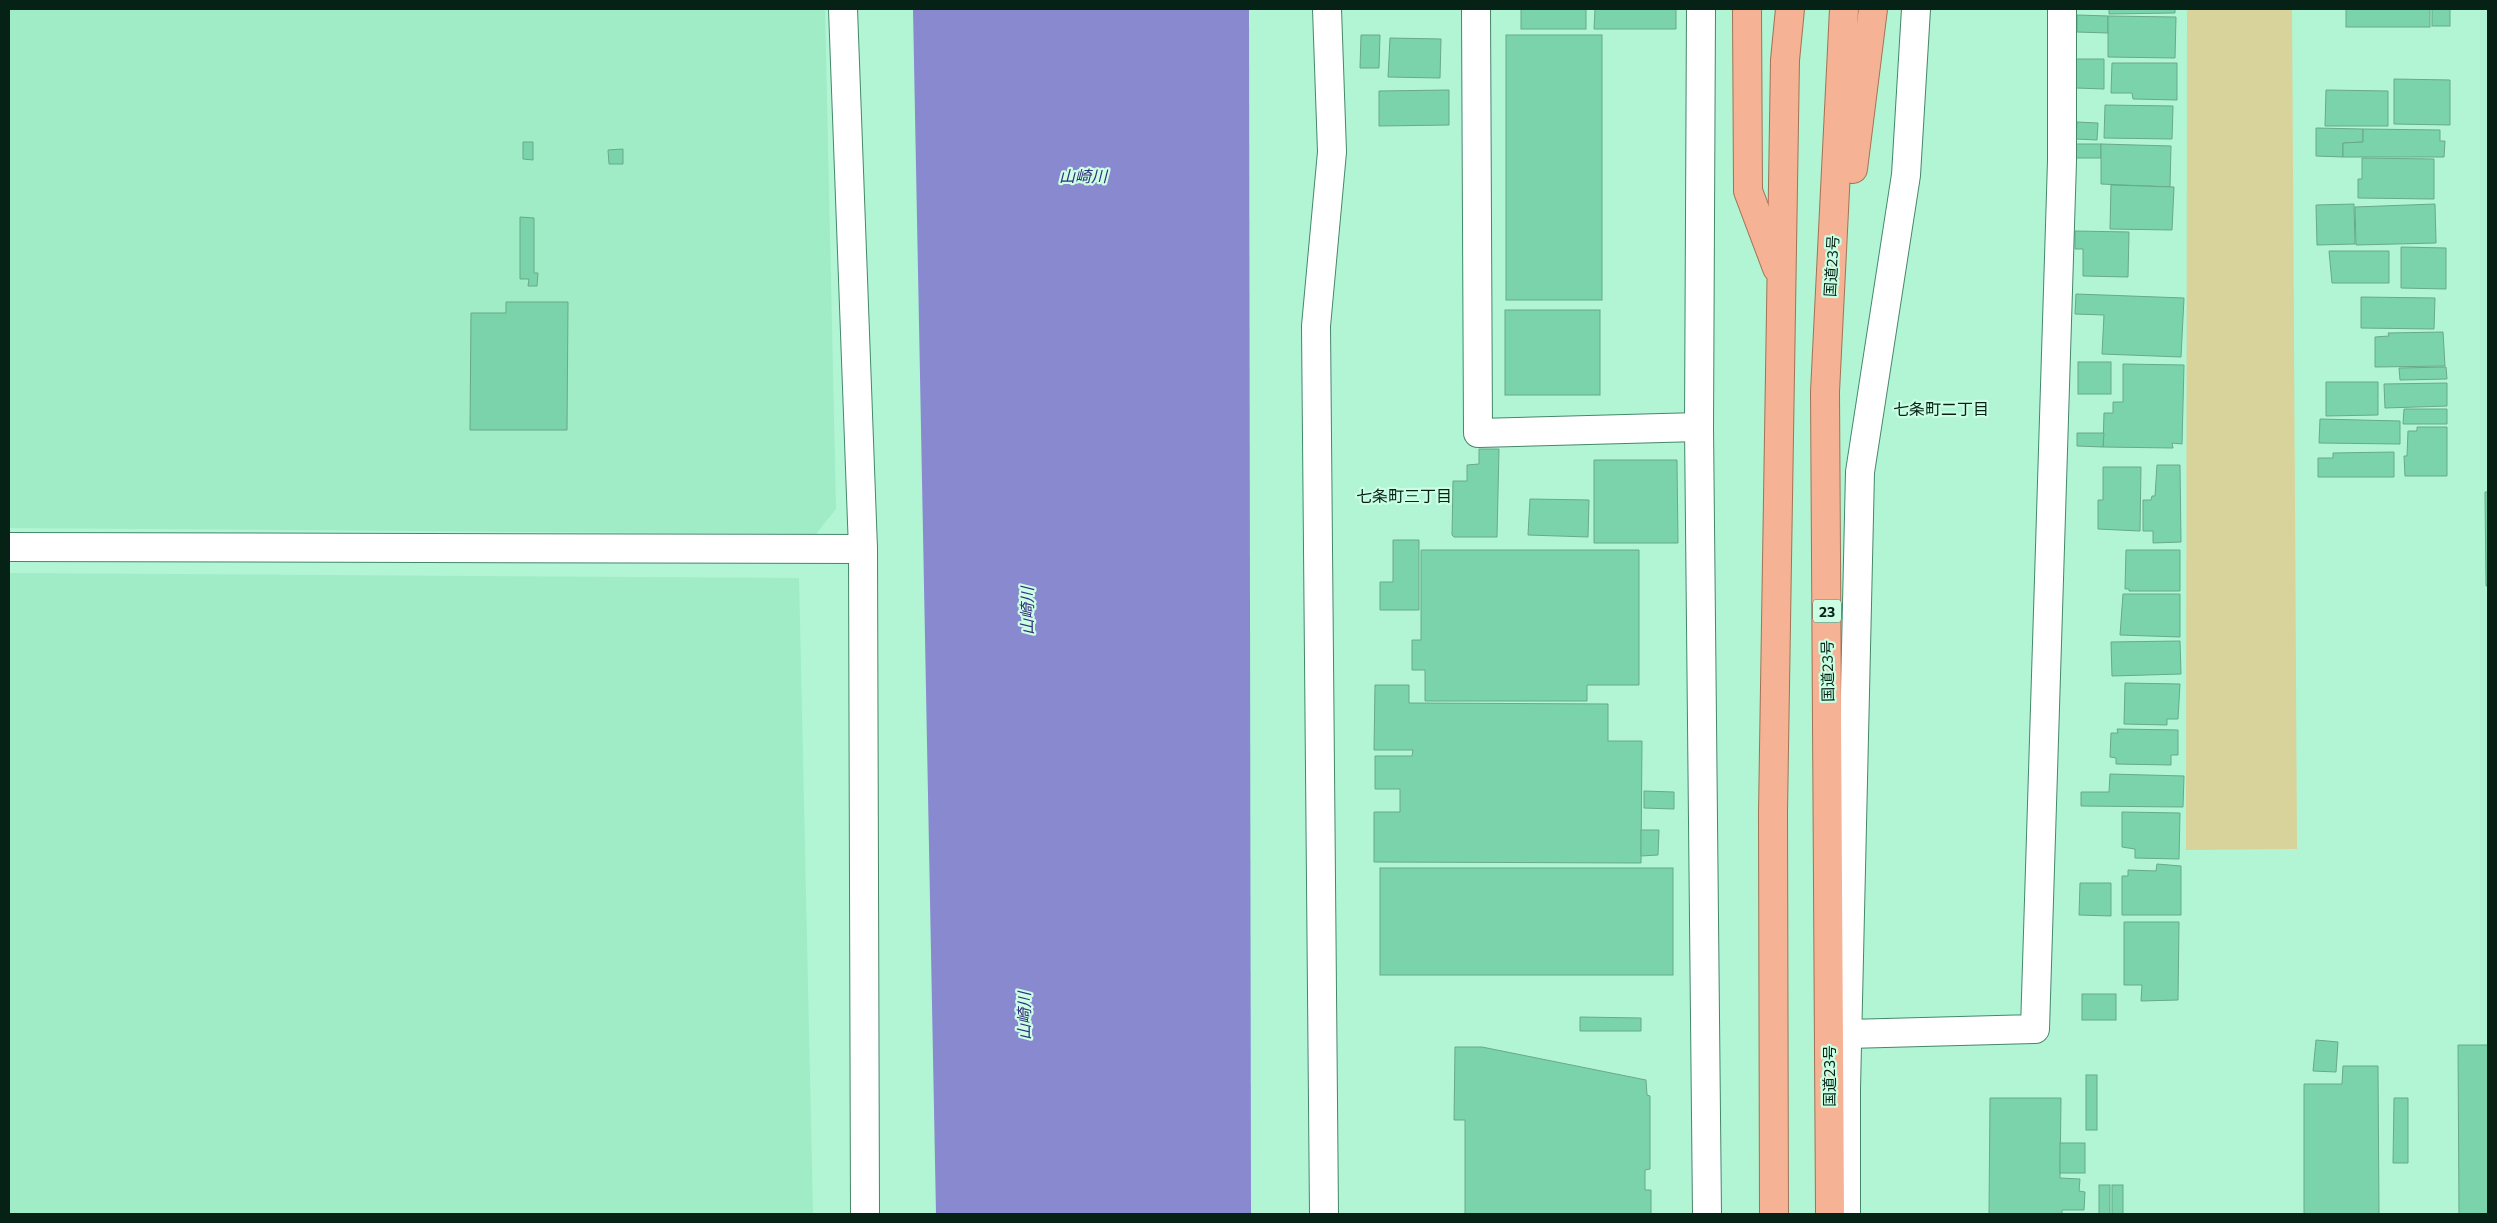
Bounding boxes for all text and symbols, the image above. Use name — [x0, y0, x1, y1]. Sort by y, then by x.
water label: 山崎川 — [1059, 166, 1109, 185]
street label: 国道23号 — [1820, 235, 1842, 297]
district label: 七条町二丁目 — [1893, 399, 1989, 418]
district label: 七条町三丁目 — [1356, 486, 1452, 505]
water label: 山崎川 — [1017, 585, 1036, 635]
road number: 23 — [1813, 600, 1841, 622]
street label: 国道23号 — [1817, 640, 1837, 702]
water label: 山崎川 — [1014, 990, 1033, 1040]
street label: 国道23号 — [1820, 1045, 1838, 1107]

